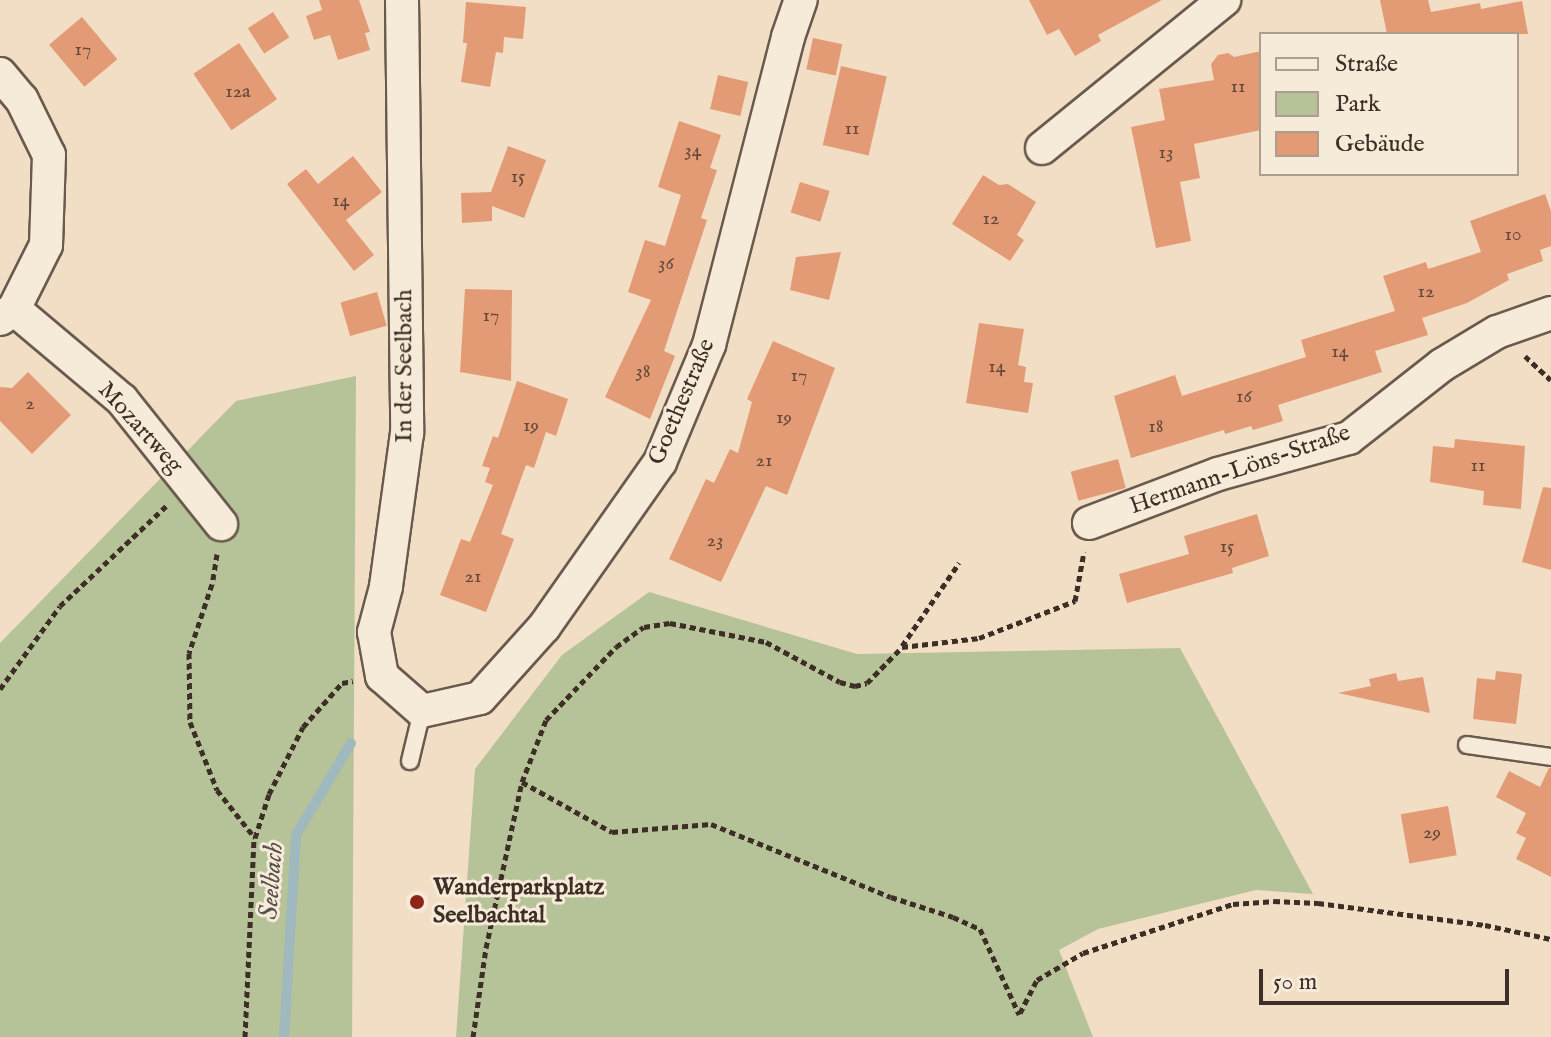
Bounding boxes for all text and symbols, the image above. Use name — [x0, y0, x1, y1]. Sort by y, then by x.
legend — [1259, 32, 1519, 176]
house number: 17 — [75, 37, 91, 61]
text: Straße — [1335, 49, 1398, 80]
house number: 11 — [1231, 74, 1245, 98]
house number: 12a — [225, 79, 251, 103]
text: Park — [1335, 89, 1381, 120]
house number: 11 — [845, 116, 859, 140]
text: Gebäude — [1335, 129, 1425, 160]
house number: 34 — [684, 138, 702, 162]
house number: 13 — [1159, 140, 1173, 164]
house number: 15 — [511, 164, 525, 188]
house number: 14 — [332, 188, 350, 212]
house number: 12 — [983, 206, 999, 230]
house number: 10 — [1504, 222, 1522, 246]
house number: 36 — [658, 251, 674, 275]
house number: 12 — [1418, 279, 1434, 303]
street label: In der Seelbach — [391, 289, 419, 443]
house number: 17 — [483, 303, 499, 327]
street label: Goethestraße — [643, 335, 721, 469]
house number: 14 — [1331, 339, 1349, 363]
house number: 14 — [988, 354, 1006, 378]
house number: 38 — [635, 359, 651, 383]
house number: 17 — [791, 363, 807, 387]
street label: Mozartweg — [91, 376, 189, 480]
house number: 16 — [1236, 384, 1252, 408]
house number: 2 — [25, 391, 35, 415]
house number: 19 — [776, 405, 792, 429]
house number: 19 — [523, 413, 539, 437]
house number: 18 — [1148, 414, 1164, 438]
street label: Hermann-Löns-Straße — [1126, 419, 1354, 521]
house number: 21 — [756, 448, 772, 472]
house number: 11 — [1471, 453, 1485, 477]
house number: 23 — [707, 528, 723, 552]
house number: 15 — [1220, 534, 1234, 558]
house number: 21 — [465, 564, 481, 588]
house number: 29 — [1423, 820, 1441, 844]
water label: Seelbach — [254, 841, 290, 921]
place label: Wanderparkplatz Seelbachtal — [433, 874, 604, 930]
marker: Wanderparkplatz Seelbachtal — [408, 893, 426, 911]
scale bar — [1263, 953, 1513, 1003]
text: 50 m — [1273, 967, 1317, 998]

